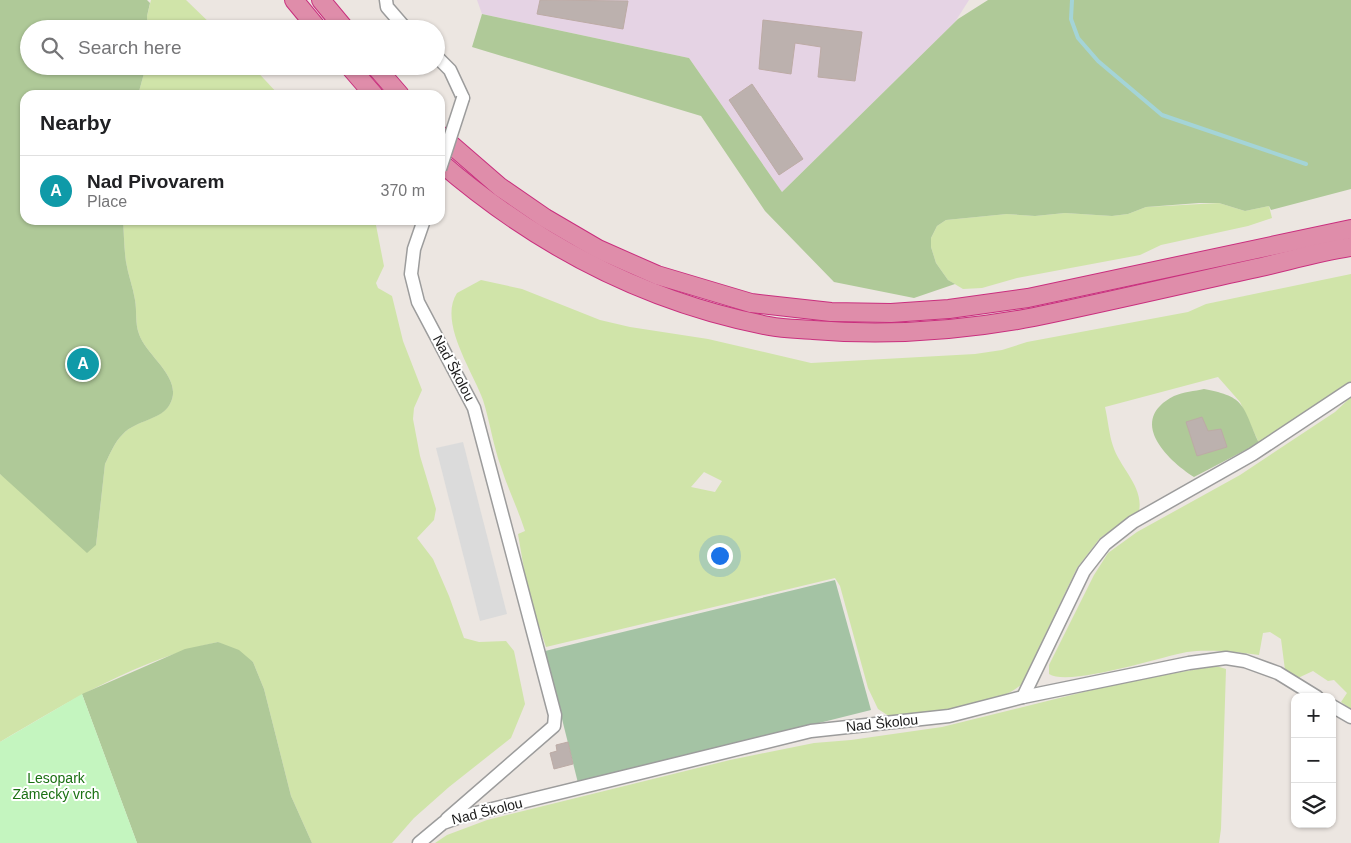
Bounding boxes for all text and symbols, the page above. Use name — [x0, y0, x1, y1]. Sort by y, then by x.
search box — [20, 20, 445, 75]
icon: search — [38, 34, 66, 62]
text: Search here — [78, 37, 182, 58]
text: Nearby — [40, 111, 111, 134]
text: Nad Pivovarem — [87, 171, 224, 192]
text: A — [50, 182, 62, 199]
text: 370 m — [381, 182, 425, 199]
text: Place — [87, 193, 127, 210]
street label: Nad Školou — [430, 332, 478, 404]
pin: A — [67, 345, 99, 383]
your location — [707, 543, 733, 569]
map controls — [1291, 693, 1336, 828]
button: + — [1291, 693, 1336, 738]
street label: Nad Školou — [845, 711, 919, 735]
button: − — [1291, 738, 1336, 783]
park label: Lesopark Zámecký vrch — [12, 770, 100, 802]
button: layers — [1291, 783, 1336, 828]
street label: Nad Školou — [450, 794, 524, 828]

